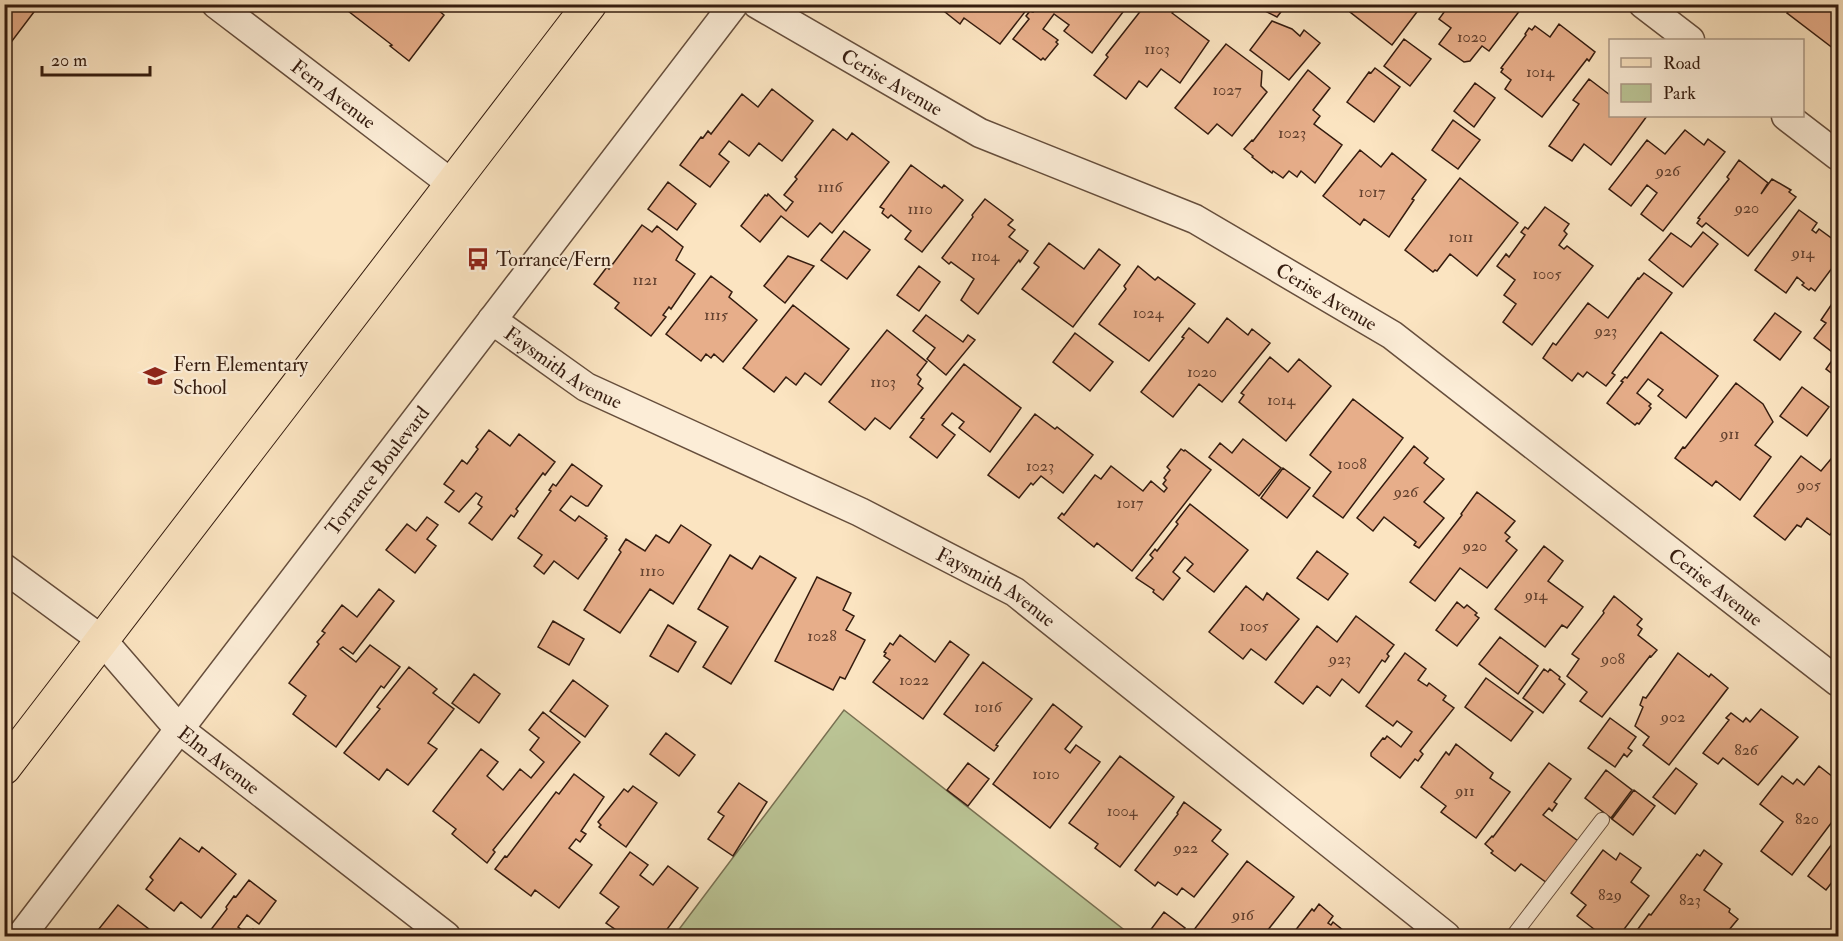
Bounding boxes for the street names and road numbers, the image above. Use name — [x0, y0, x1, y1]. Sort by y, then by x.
street label: Cerise Avenue — [837, 43, 947, 122]
street label: Fern Avenue — [286, 54, 381, 135]
street label: Cerise Avenue — [1271, 257, 1382, 336]
street label: Faysmith Avenue — [499, 321, 626, 415]
street label: Torrance Boulevard — [320, 401, 435, 541]
street label: Faysmith Avenue — [932, 542, 1061, 633]
street label: Cerise Avenue — [1663, 543, 1768, 632]
street label: Elm Avenue — [173, 721, 265, 800]

